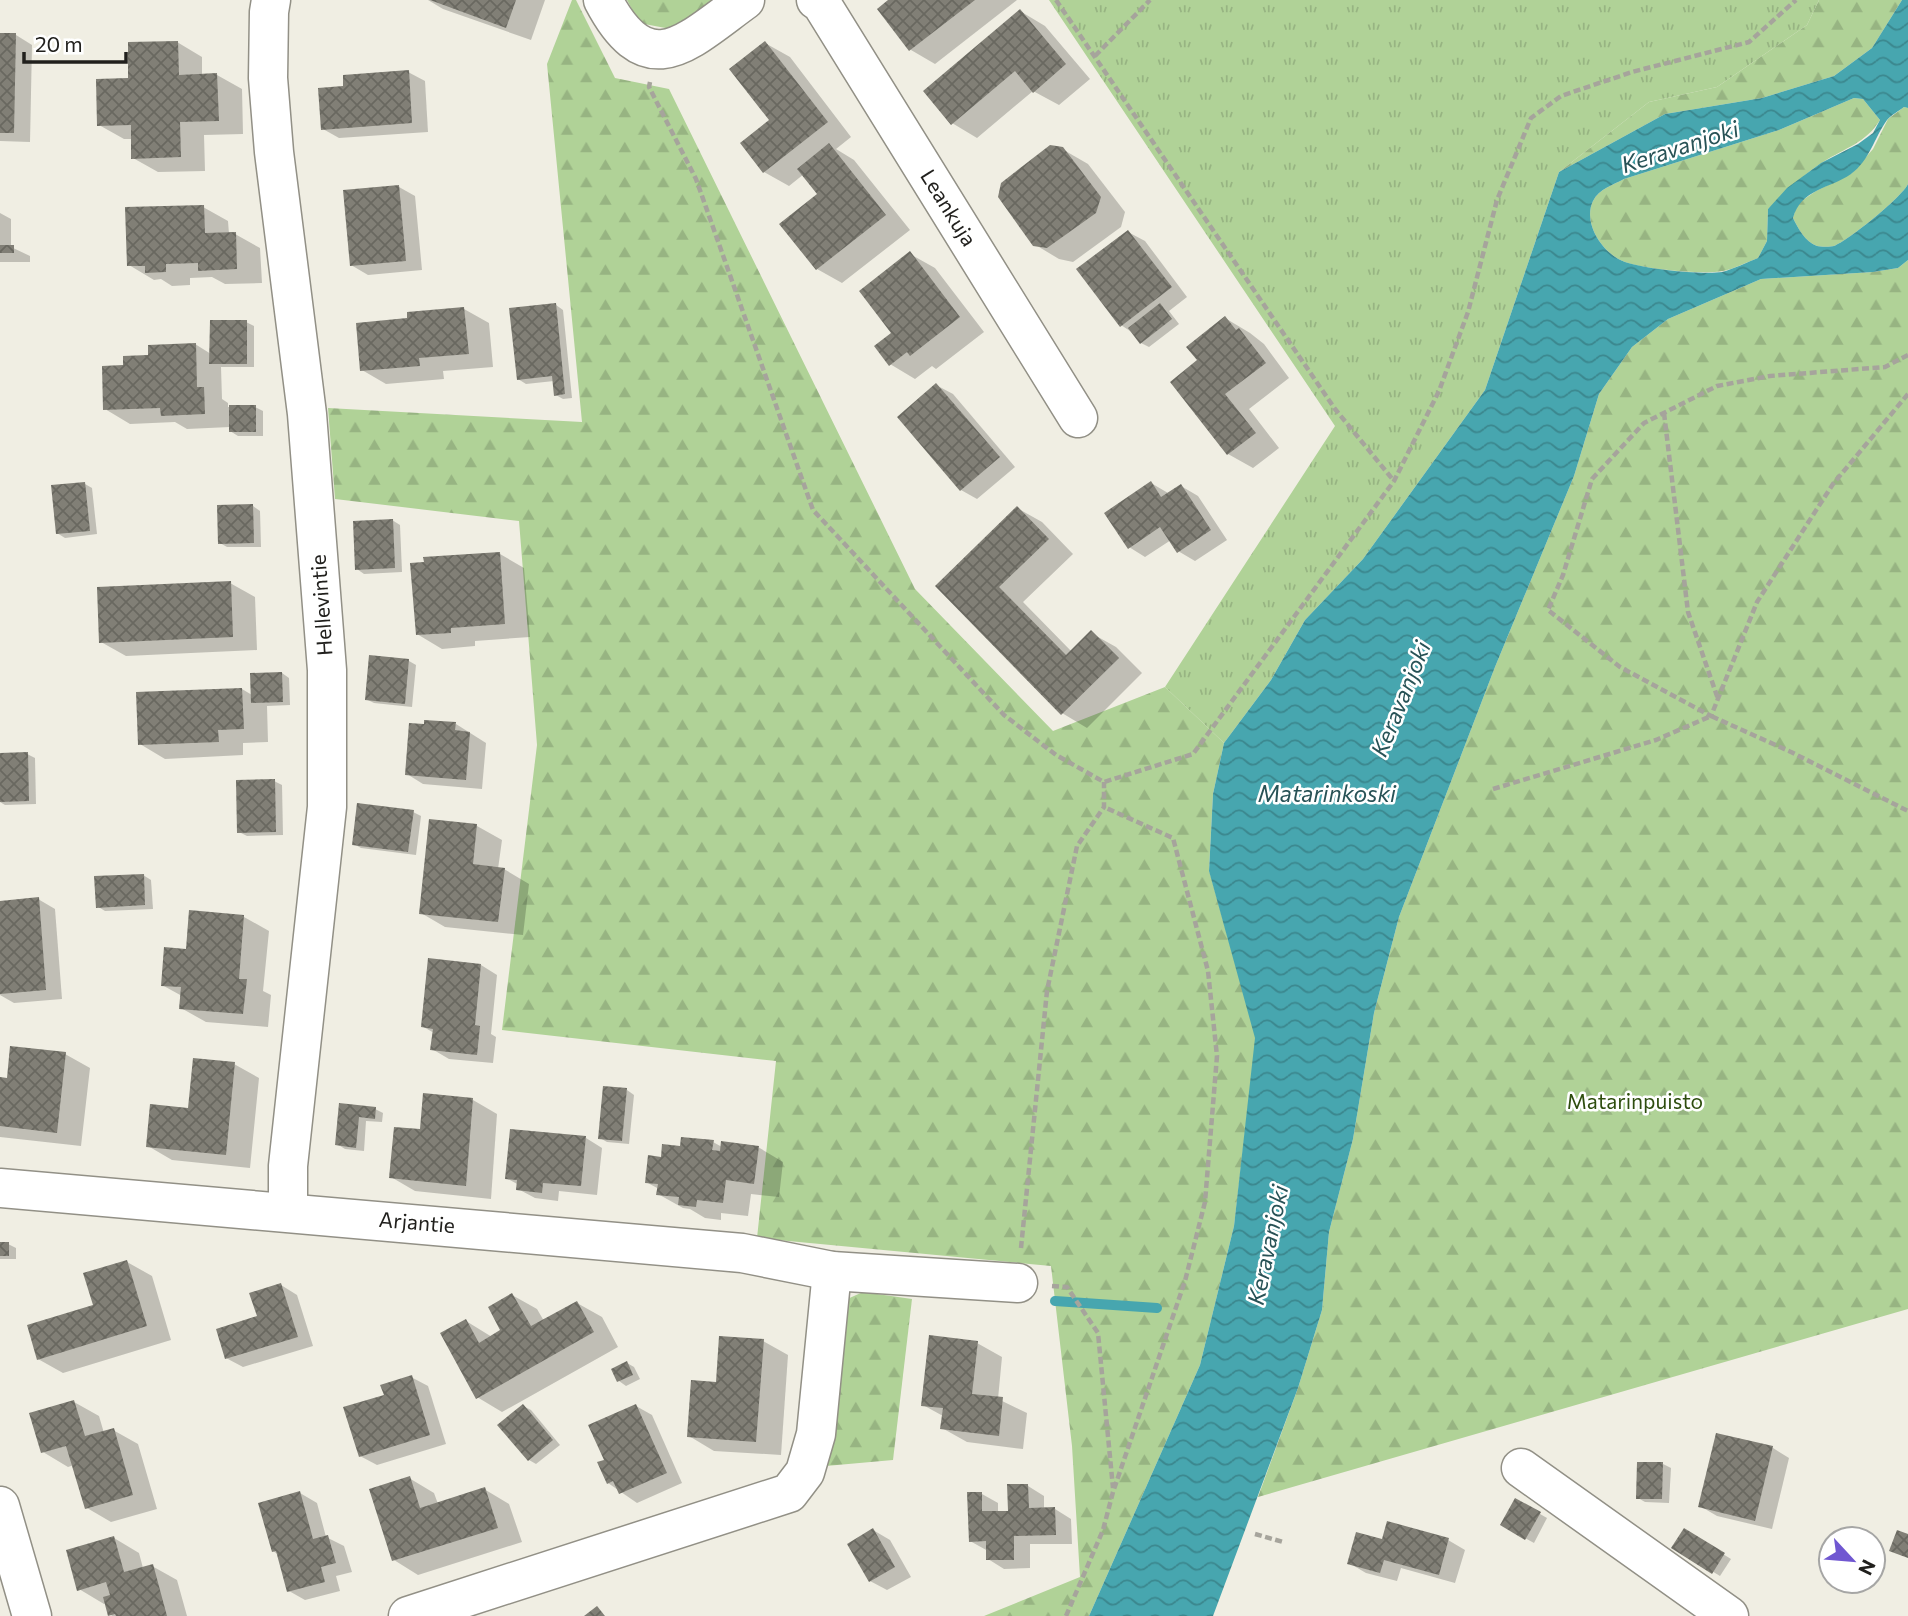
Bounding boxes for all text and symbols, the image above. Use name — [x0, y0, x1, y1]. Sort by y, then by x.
scale bar — [24, 21, 126, 65]
text: 20 m — [35, 31, 83, 56]
water label: Keravanjoki — [1617, 114, 1743, 178]
street label: Leankuja — [916, 164, 983, 250]
street label: Hellevintie — [304, 554, 337, 657]
water label: Keravanjoki — [1364, 636, 1436, 760]
water label: Matarinkoski — [1258, 779, 1397, 807]
park label: Matarinpuisto — [1567, 1088, 1703, 1113]
water label: Keravanjoki — [1241, 1181, 1294, 1307]
street label: Arjantie — [378, 1206, 456, 1237]
north arrow — [1817, 1525, 1887, 1595]
text: N — [1854, 1556, 1881, 1579]

